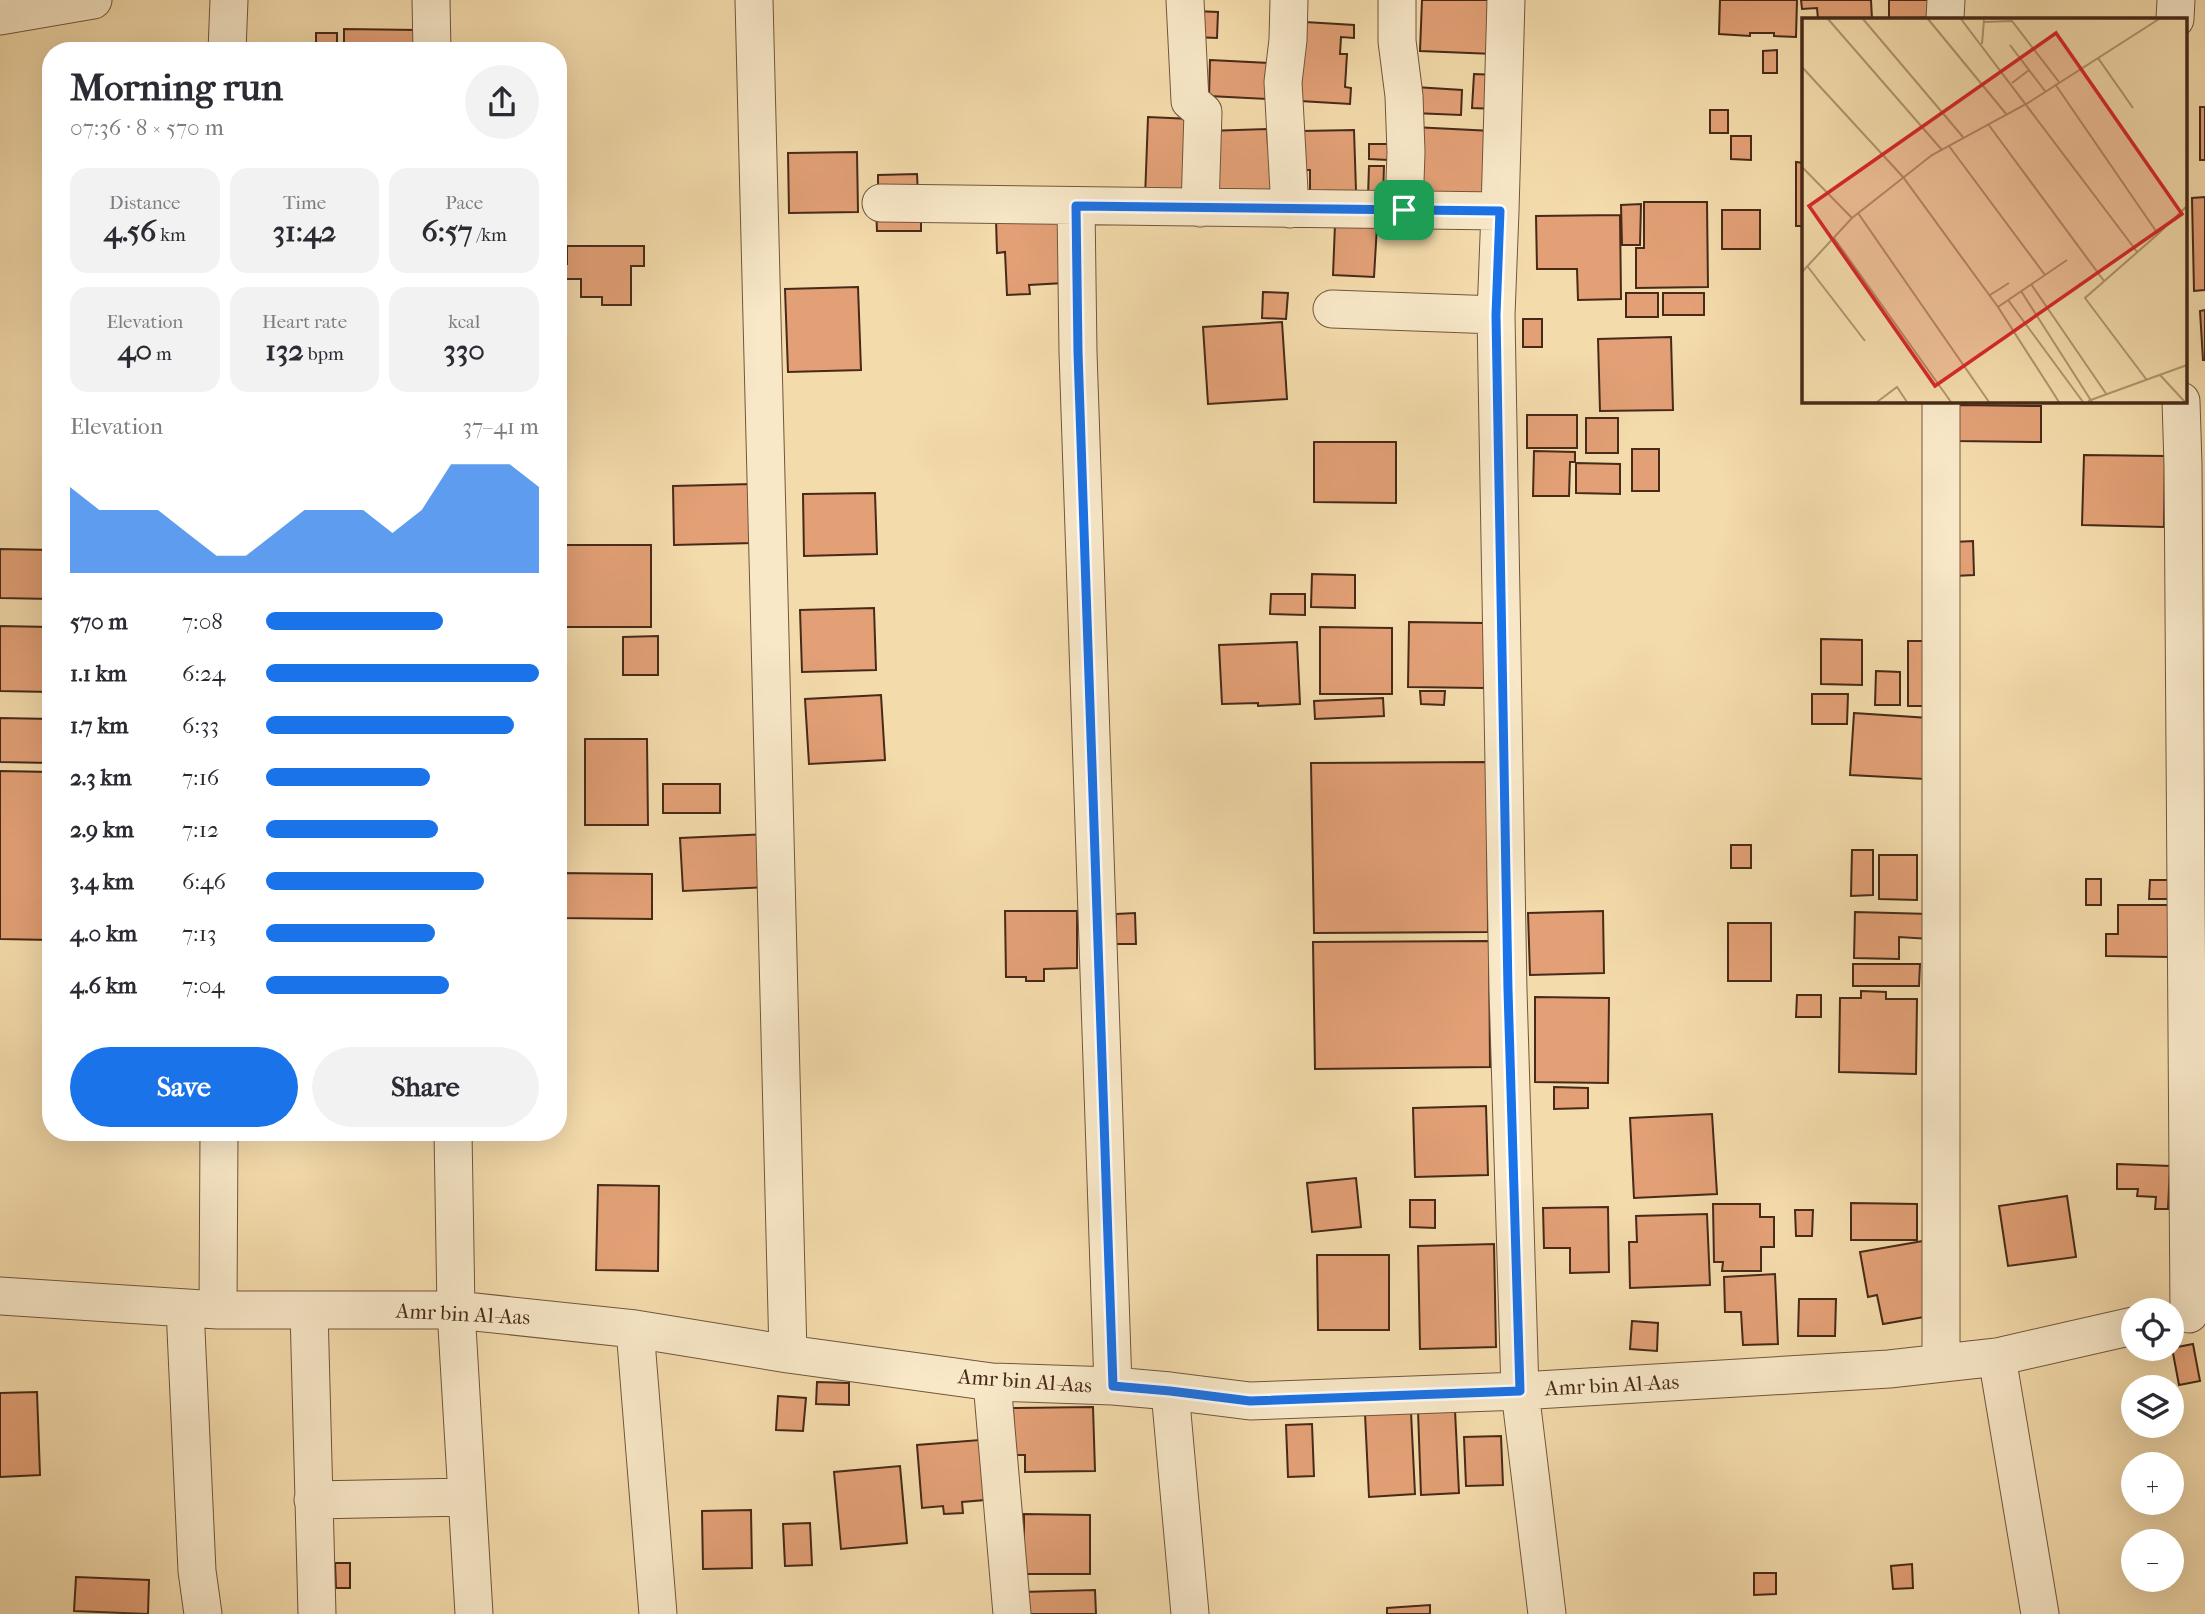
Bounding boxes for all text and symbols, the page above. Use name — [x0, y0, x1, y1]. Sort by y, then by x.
inset map — [1802, 18, 2188, 402]
text: Morning run — [70, 65, 283, 110]
button: share — [465, 65, 539, 139]
text: 07:36 · 8 × 570 m — [70, 114, 224, 141]
pin — [1374, 180, 1434, 240]
icon: arrive — [1385, 191, 1423, 229]
text: Distance — [109, 192, 181, 214]
text: Time — [283, 192, 326, 214]
text: Pace — [445, 192, 483, 214]
text: 4.56 — [104, 214, 156, 249]
text: 31:42 — [273, 214, 336, 249]
text: 6:57 — [422, 214, 472, 249]
text: km — [156, 224, 186, 246]
text: /km — [472, 224, 507, 246]
text: Elevation — [106, 311, 183, 333]
text: Heart rate — [262, 311, 347, 333]
text: kcal — [448, 311, 480, 333]
text: 40 — [118, 333, 152, 368]
text: 132 — [265, 333, 304, 368]
text: 330 — [444, 333, 485, 368]
text: m — [152, 343, 172, 365]
text: bpm — [304, 343, 344, 365]
text: Elevation — [70, 413, 163, 440]
text: 37–41 m — [463, 413, 539, 440]
text: 570 m — [70, 608, 128, 635]
text: 7:08 — [182, 608, 223, 635]
text: 1.1 km — [70, 660, 127, 687]
text: 6:24 — [182, 660, 225, 687]
text: 1.7 km — [70, 712, 128, 739]
text: 6:33 — [182, 712, 219, 739]
text: 2.3 km — [70, 764, 132, 791]
text: 7:16 — [182, 764, 219, 791]
text: 2.9 km — [70, 816, 134, 843]
text: 7:12 — [182, 816, 219, 843]
text: 3.4 km — [70, 868, 134, 895]
text: 6:46 — [182, 868, 226, 895]
text: 4.0 km — [70, 920, 137, 947]
text: 7:13 — [182, 920, 216, 947]
text: 4.6 km — [70, 972, 137, 999]
text: 7:04 — [182, 972, 225, 999]
button: Save — [70, 1047, 298, 1127]
button: Share — [312, 1047, 539, 1127]
street label: Amr bin Al-Aas — [394, 1298, 531, 1330]
map controls — [2121, 1298, 2184, 1592]
button: locate — [2121, 1298, 2184, 1361]
street label: Amr bin Al-Aas — [956, 1364, 1093, 1398]
street label: Amr bin Al-Aas — [1543, 1369, 1680, 1401]
button: layers — [2121, 1375, 2184, 1438]
button: + — [2121, 1452, 2184, 1515]
button: − — [2121, 1529, 2184, 1592]

